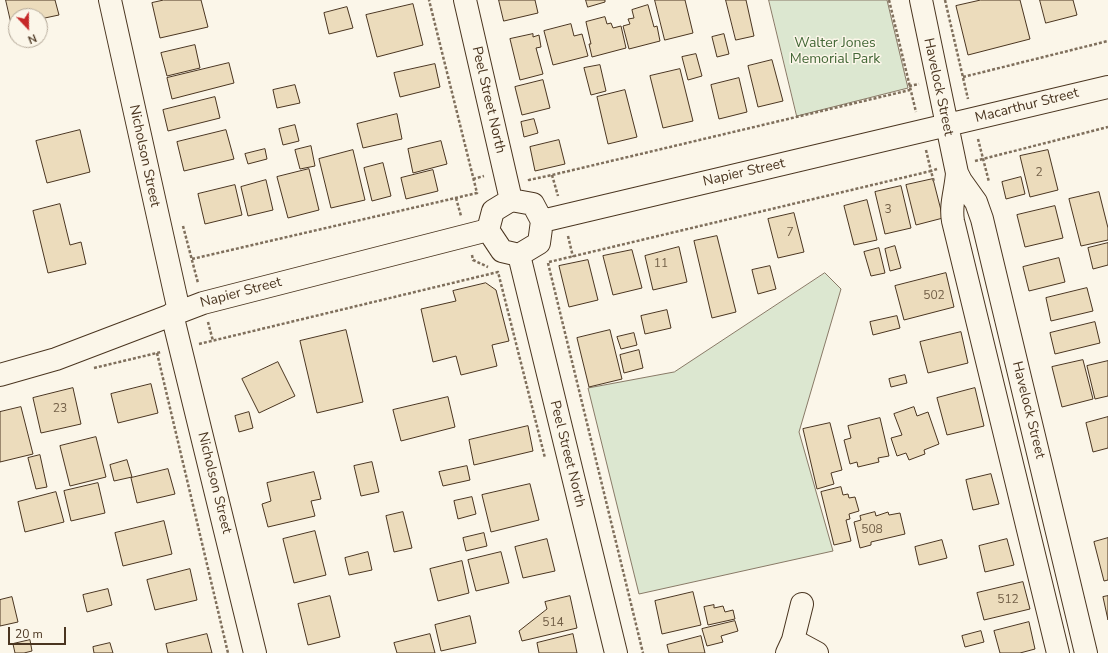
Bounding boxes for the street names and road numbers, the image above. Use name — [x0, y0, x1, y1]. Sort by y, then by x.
street label: Havelock Street — [919, 36, 957, 138]
street label: Peel Street North — [468, 45, 508, 155]
street label: Macarthur Street — [973, 85, 1081, 127]
street label: Nicholson Street — [125, 103, 163, 209]
street label: Napier Street — [701, 155, 787, 191]
street label: Napier Street — [199, 274, 283, 312]
street label: Havelock Street — [1008, 360, 1048, 460]
street label: Peel Street North — [546, 399, 588, 509]
street label: Nicholson Street — [193, 430, 235, 536]

